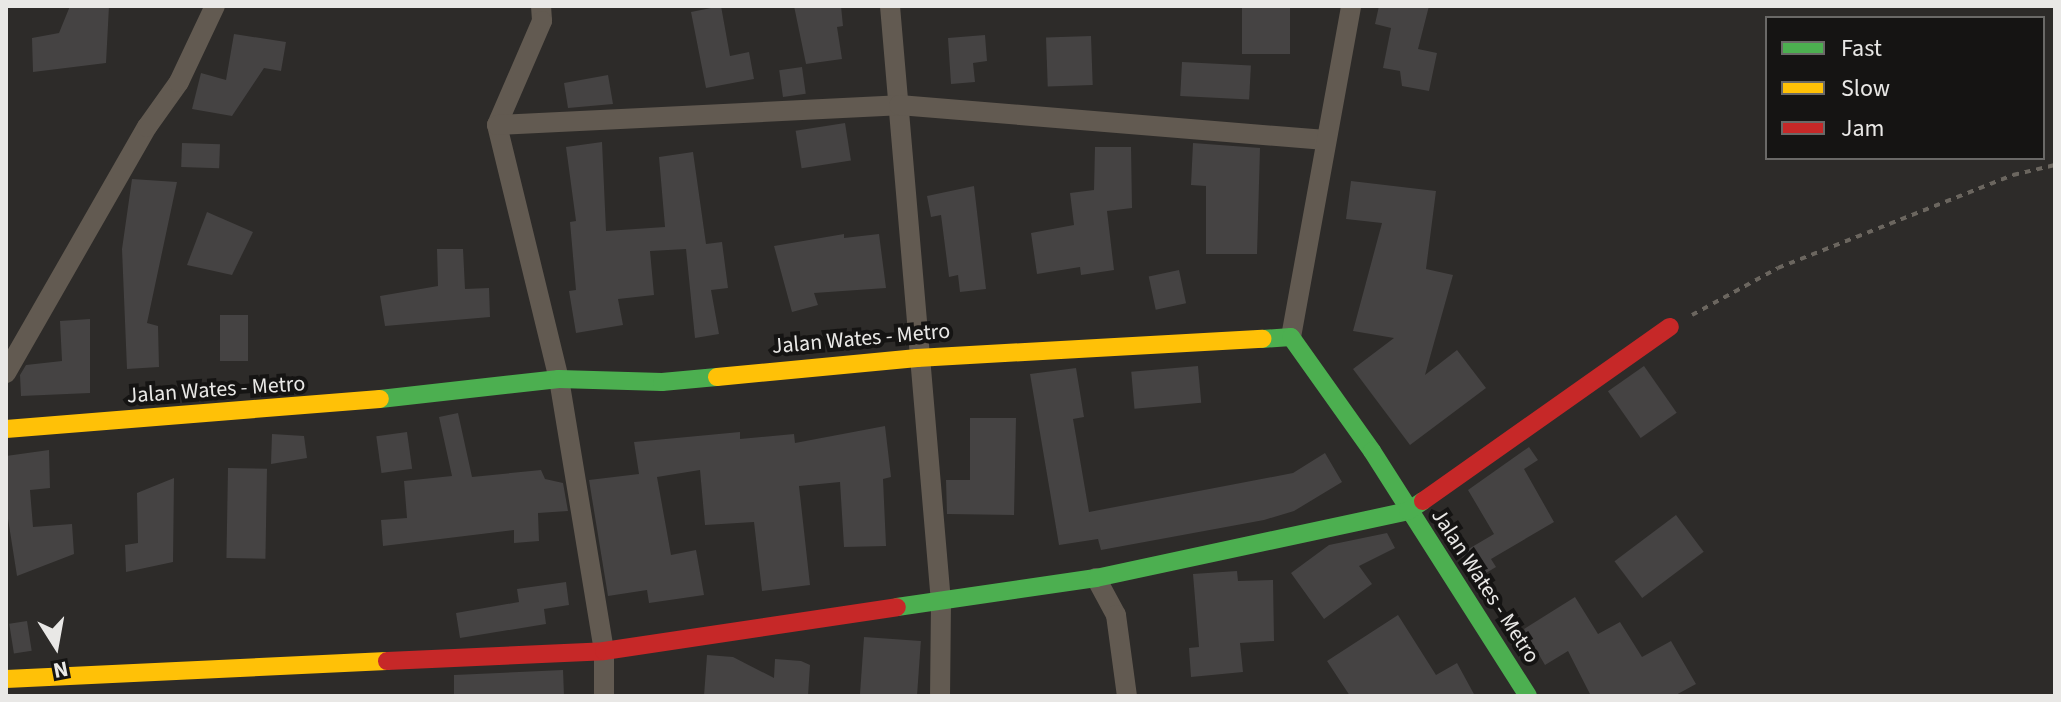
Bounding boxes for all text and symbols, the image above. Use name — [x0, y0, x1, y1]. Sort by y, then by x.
legend — [1765, 16, 2045, 160]
text: Fast — [1841, 31, 1882, 66]
text: Slow — [1841, 71, 1890, 106]
text: Jam — [1841, 111, 1885, 146]
street label: Jalan Wates - Metro — [771, 318, 951, 360]
street label: Jalan Wates - Metro — [126, 371, 306, 409]
street label: Jalan Wates - Metro — [1425, 504, 1545, 668]
north arrow — [16, 606, 96, 686]
text: N — [50, 652, 71, 687]

